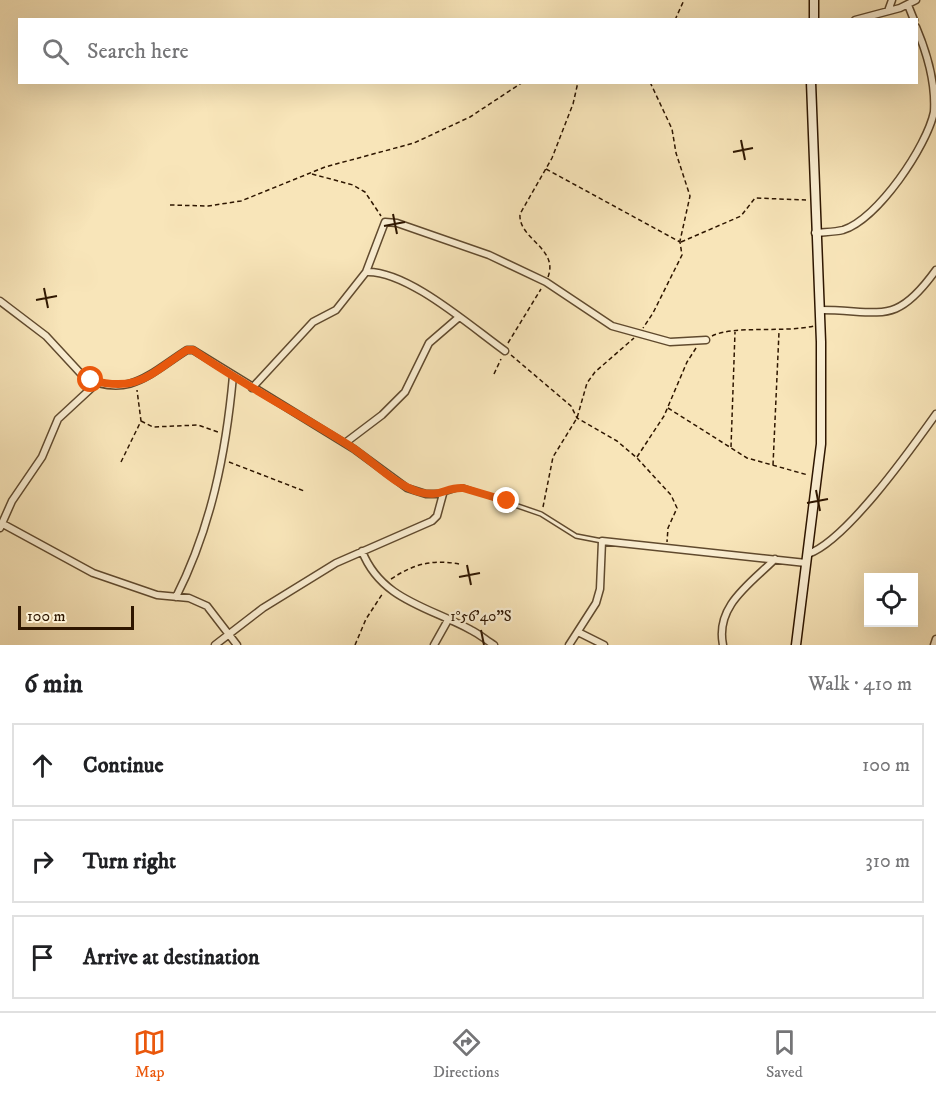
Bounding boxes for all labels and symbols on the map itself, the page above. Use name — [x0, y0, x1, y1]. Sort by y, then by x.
route start — [77, 366, 103, 392]
route end — [493, 487, 519, 513]
scale bar — [18, 603, 134, 630]
text: 1°56'40"S — [450, 607, 512, 626]

